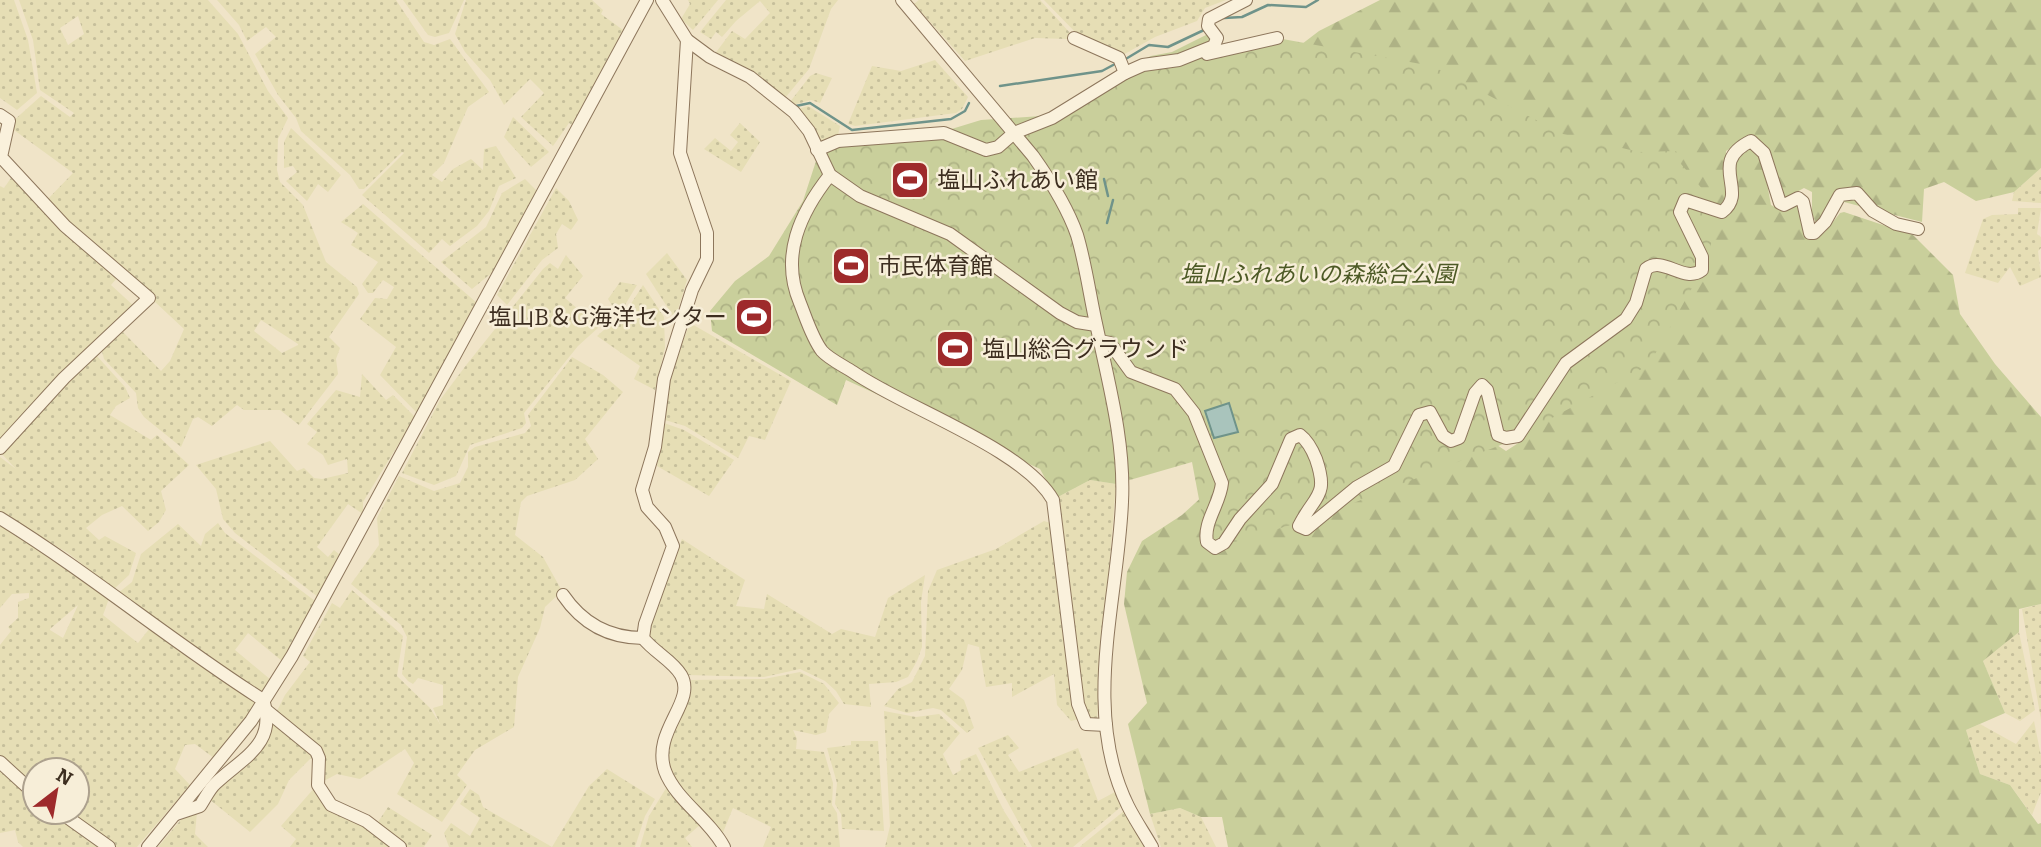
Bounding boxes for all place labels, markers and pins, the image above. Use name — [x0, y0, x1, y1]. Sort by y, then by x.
sports icon: 塩山ふれあい館 — [889, 159, 931, 201]
place label: 塩山ふれあい館 — [937, 166, 1098, 194]
sports icon: 市民体育館 — [830, 245, 872, 287]
place label: 市民体育館 — [878, 252, 993, 280]
sports icon: 塩山B＆G海洋センター — [733, 296, 775, 338]
place label: 塩山B＆G海洋センター — [488, 303, 727, 331]
sports icon: 塩山総合グラウンド — [934, 328, 976, 370]
place label: 塩山総合グラウンド — [982, 335, 1189, 363]

